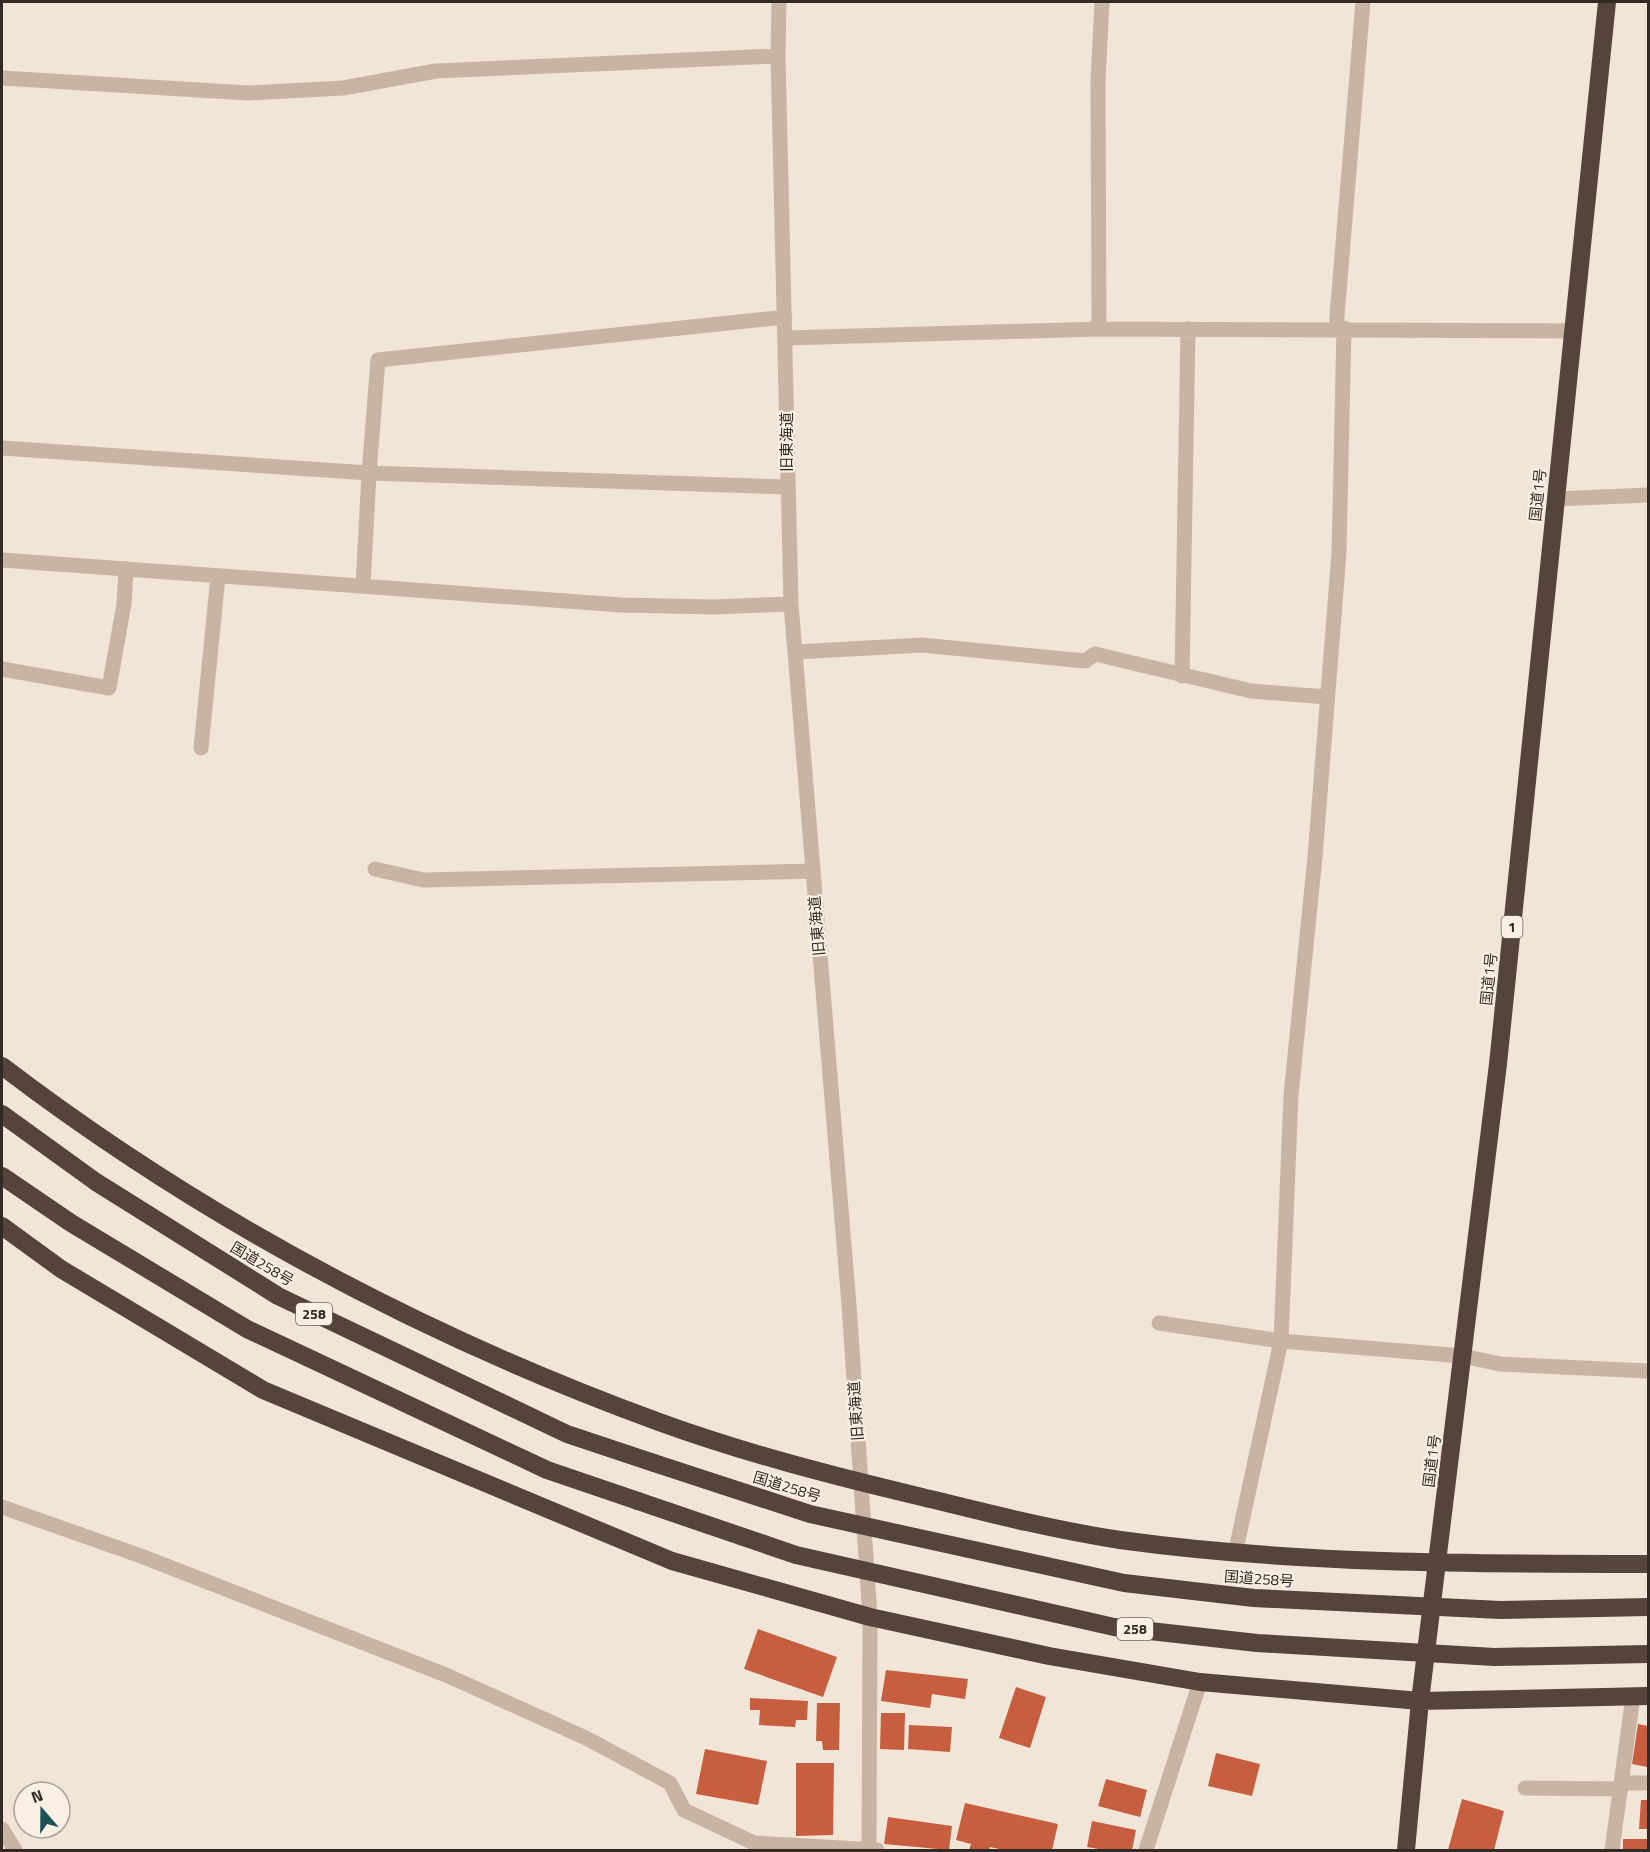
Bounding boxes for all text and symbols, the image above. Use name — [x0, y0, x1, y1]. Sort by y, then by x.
street label: 旧東海道 — [775, 412, 798, 472]
street label: 国道1号 — [1523, 467, 1552, 523]
street label: 旧東海道 — [802, 895, 831, 957]
road number: 1 — [1502, 916, 1522, 938]
street label: 国道1号 — [1474, 951, 1503, 1007]
street label: 国道258号 — [226, 1236, 298, 1292]
road number: 258 — [296, 1303, 332, 1325]
street label: 旧東海道 — [842, 1380, 869, 1442]
street label: 国道1号 — [1417, 1433, 1446, 1489]
street label: 国道258号 — [750, 1465, 824, 1508]
street label: 国道258号 — [1223, 1565, 1295, 1592]
road number: 258 — [1117, 1618, 1153, 1640]
north arrow — [12, 1780, 72, 1840]
text: N — [28, 1783, 46, 1809]

